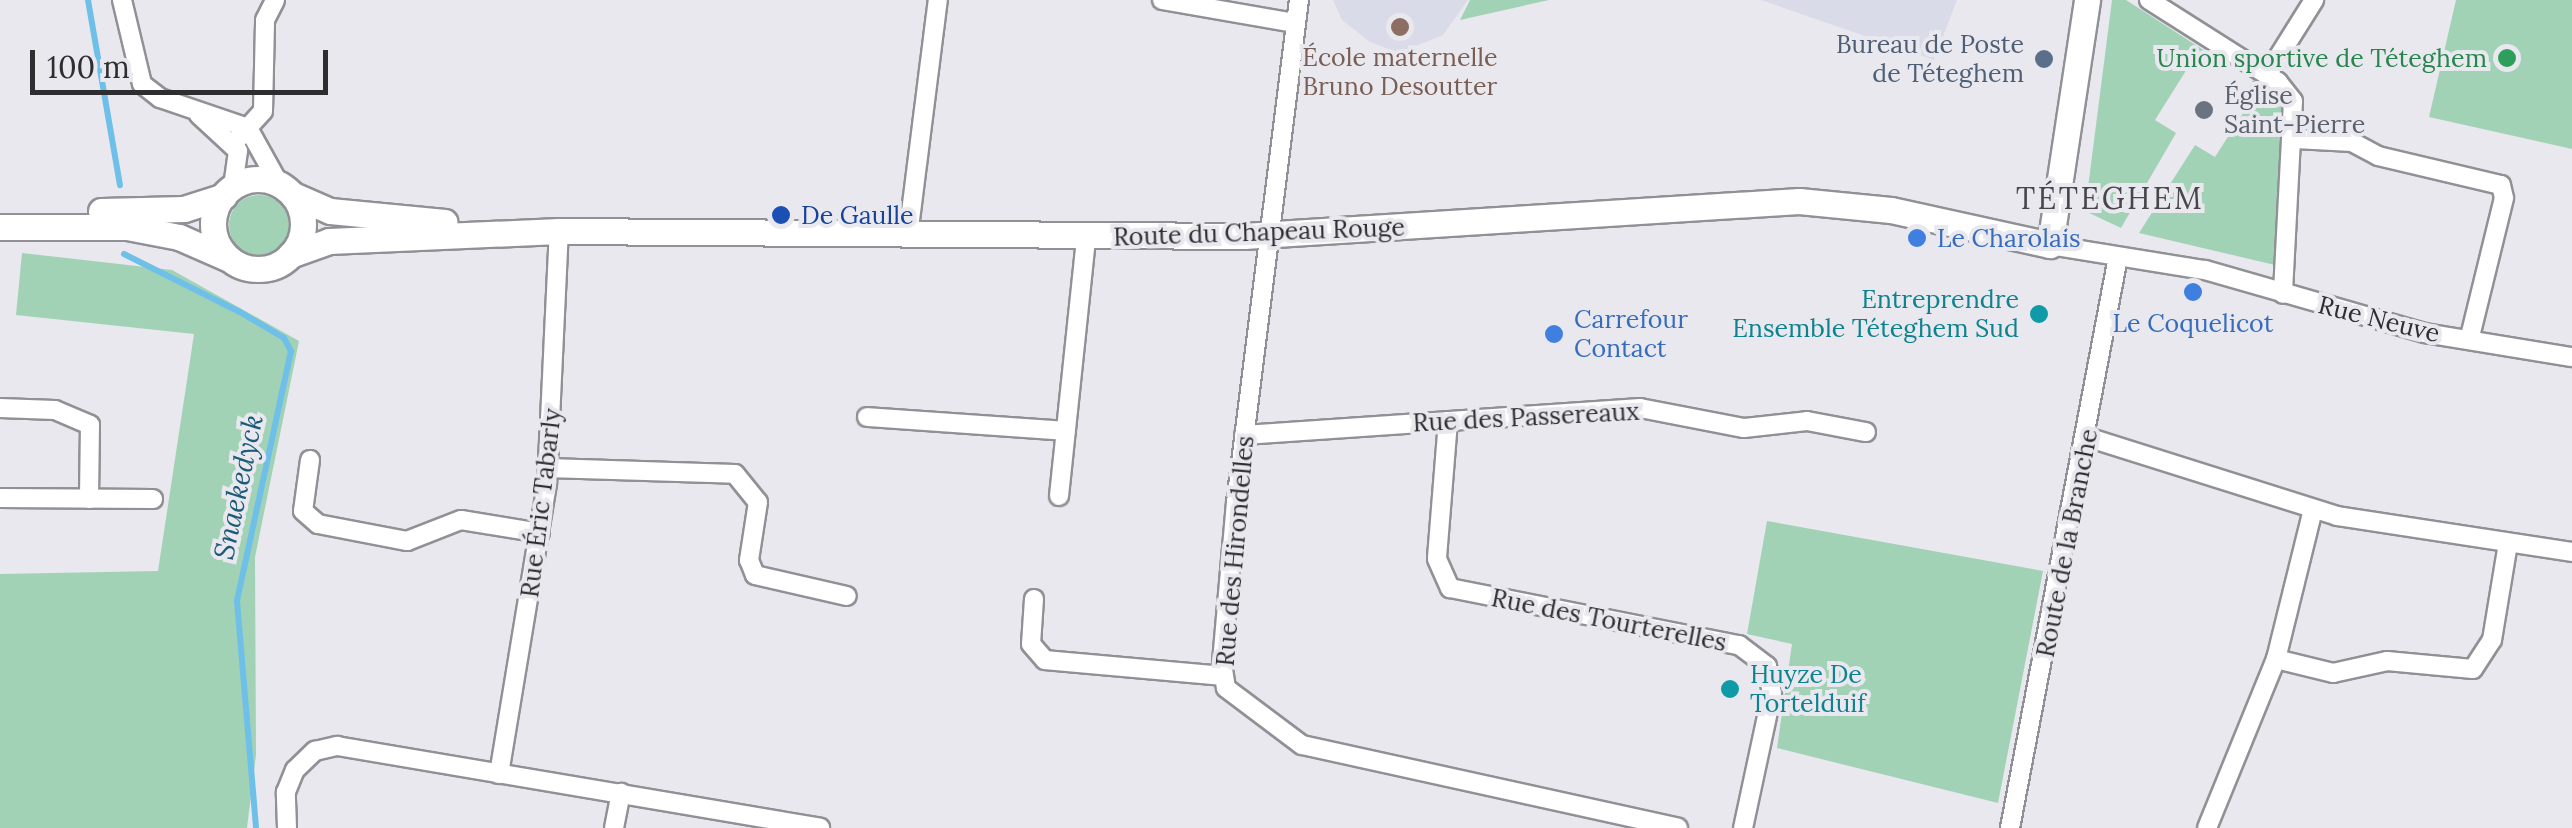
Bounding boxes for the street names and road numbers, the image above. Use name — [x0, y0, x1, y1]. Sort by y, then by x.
street label: Route du Chapeau Rouge — [1113, 212, 1405, 252]
street label: Rue Neuve — [2315, 289, 2443, 349]
street label: Rue des Passereaux — [1412, 396, 1640, 438]
street label: Rue Éric Tabarly — [515, 407, 567, 599]
street label: Route de la Branche — [2030, 426, 2104, 660]
street label: Rue des Hirondelles — [1210, 434, 1260, 668]
street label: Rue des Tourterelles — [1489, 582, 1729, 658]

